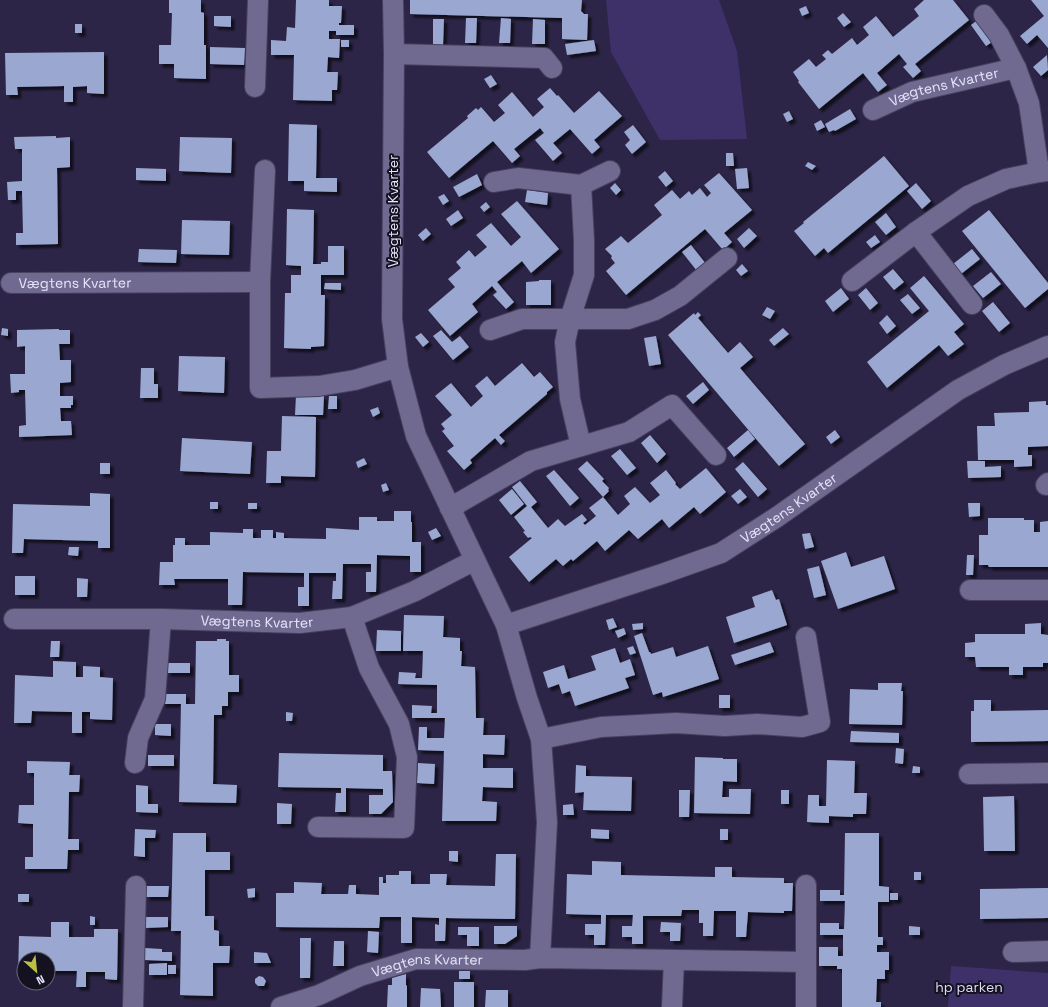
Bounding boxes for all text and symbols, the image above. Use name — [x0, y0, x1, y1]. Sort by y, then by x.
street label: Vægtens Kvarter — [886, 63, 1000, 110]
street label: Vægtens Kvarter — [384, 155, 402, 267]
street label: Vægtens Kvarter — [19, 274, 131, 292]
street label: Vægtens Kvarter — [737, 469, 840, 547]
street label: Vægtens Kvarter — [200, 611, 314, 632]
street label: Vægtens Kvarter — [369, 950, 483, 981]
north arrow — [16, 951, 56, 991]
text: N — [34, 972, 47, 988]
park label: hp parken — [935, 978, 1003, 996]

